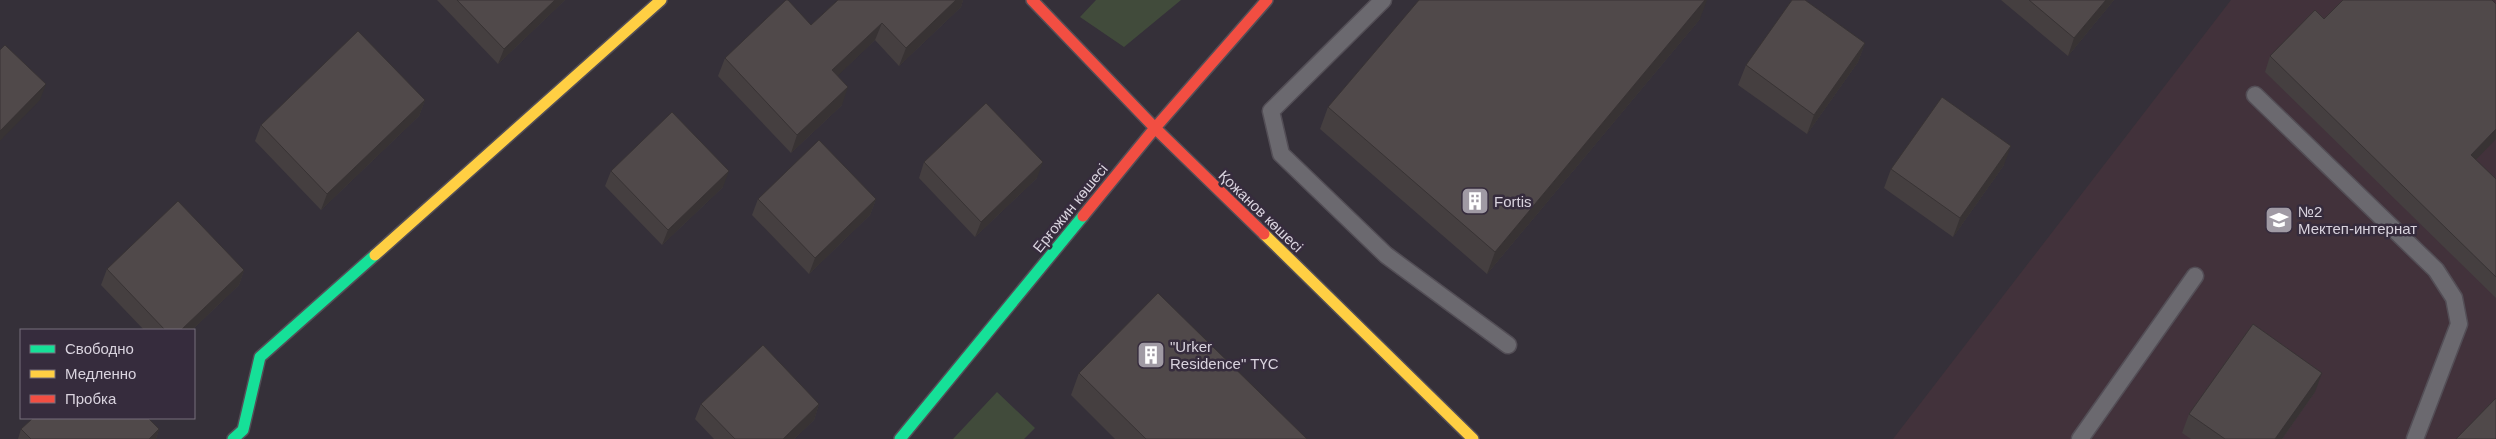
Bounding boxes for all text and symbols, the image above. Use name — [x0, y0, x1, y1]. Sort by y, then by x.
street label: Ерғожин көшесі — [1029, 160, 1111, 256]
street label: Қожанов көшесі — [1215, 167, 1307, 255]
building icon: Fortis — [1460, 186, 1490, 216]
place label: Fortis — [1494, 193, 1532, 210]
place label: №2 Мектеп-интернат — [2298, 203, 2417, 237]
school or university icon: №2 Мектеп-интернат — [2264, 205, 2294, 235]
legend — [20, 329, 195, 419]
place label: "Urker Residence" ТҮС — [1170, 338, 1279, 372]
text: Свободно — [65, 340, 134, 357]
building icon: "Urker Residence" ТҮС — [1136, 340, 1166, 370]
text: Медленно — [65, 365, 136, 382]
text: Пробка — [65, 390, 117, 407]

